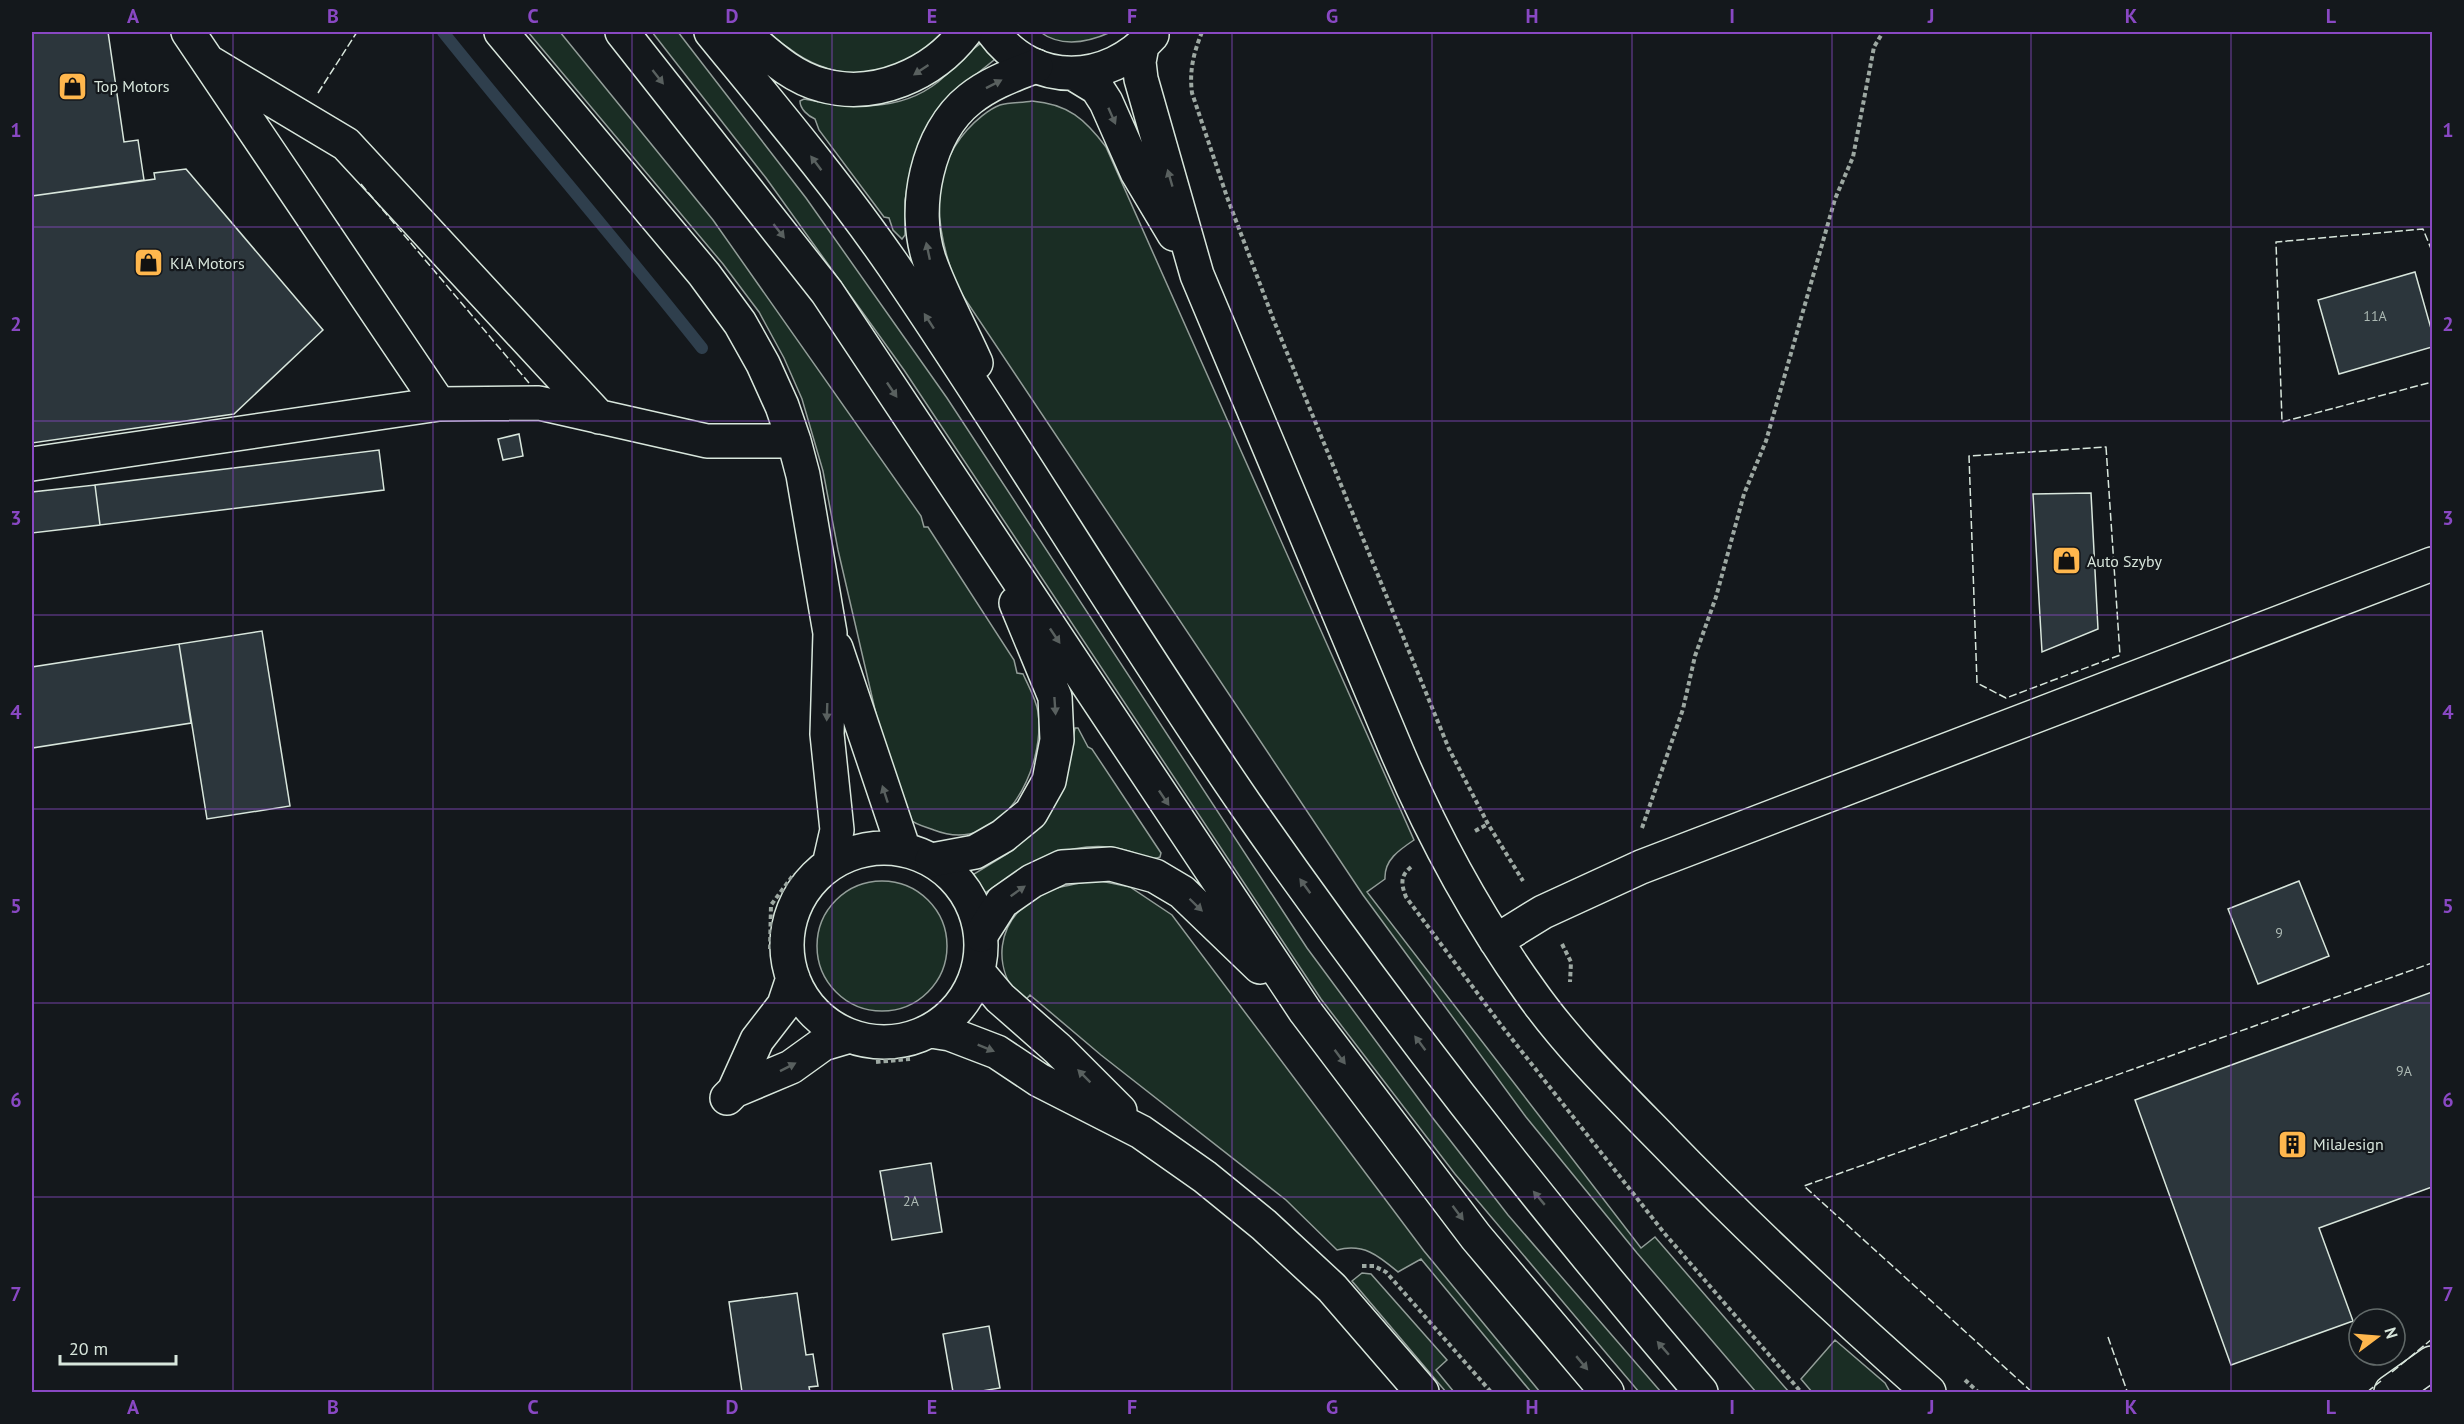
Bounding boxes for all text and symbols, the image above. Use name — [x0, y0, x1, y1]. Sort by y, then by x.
text: A — [127, 3, 140, 29]
text: B — [327, 3, 339, 29]
text: C — [527, 3, 539, 29]
text: D — [726, 3, 739, 29]
text: E — [927, 3, 937, 29]
text: F — [1127, 3, 1137, 29]
text: G — [1326, 3, 1338, 29]
text: H — [1525, 3, 1539, 29]
text: I — [1729, 3, 1735, 29]
text: J — [1927, 3, 1934, 29]
text: K — [2125, 3, 2138, 29]
text: L — [2326, 3, 2337, 29]
one-way arrow — [914, 64, 930, 76]
shop icon: Top Motors — [57, 70, 89, 102]
one-way arrow — [652, 70, 664, 85]
place label: Top Motors — [94, 76, 170, 96]
one-way arrow — [986, 79, 1003, 88]
one-way arrow — [1108, 107, 1117, 125]
text: 1 — [10, 117, 22, 143]
text: 1 — [2442, 117, 2454, 143]
one-way arrow — [809, 155, 822, 171]
one-way arrow — [1165, 169, 1174, 187]
one-way arrow — [772, 223, 785, 239]
one-way arrow — [923, 241, 932, 260]
shop icon: KIA Motors — [133, 247, 165, 279]
place label: KIA Motors — [170, 253, 245, 273]
house number: 11A — [2363, 307, 2388, 325]
text: 2 — [10, 311, 22, 337]
text: 2 — [2442, 311, 2454, 337]
one-way arrow — [924, 313, 935, 329]
one-way arrow — [886, 381, 897, 398]
text: 3 — [10, 505, 22, 531]
text: 3 — [2442, 505, 2454, 531]
shop icon: Auto Szyby — [2050, 545, 2082, 577]
place label: Auto Szyby — [2087, 551, 2162, 571]
one-way arrow — [1050, 628, 1061, 644]
one-way arrow — [1051, 697, 1060, 716]
text: 4 — [10, 699, 22, 725]
text: 4 — [2442, 699, 2454, 725]
one-way arrow — [823, 703, 832, 722]
one-way arrow — [880, 785, 890, 803]
one-way arrow — [1158, 790, 1169, 806]
one-way arrow — [1299, 878, 1311, 893]
one-way arrow — [1010, 885, 1026, 897]
text: 5 — [10, 893, 22, 919]
text: 5 — [2442, 893, 2454, 919]
one-way arrow — [1188, 897, 1202, 911]
house number: 9 — [2275, 924, 2283, 942]
one-way arrow — [1414, 1036, 1426, 1052]
one-way arrow — [978, 1043, 996, 1053]
one-way arrow — [1334, 1050, 1346, 1065]
one-way arrow — [780, 1062, 797, 1072]
house number: 9A — [2396, 1062, 2413, 1080]
one-way arrow — [1078, 1069, 1092, 1083]
text: 6 — [10, 1087, 22, 1113]
text: 6 — [2442, 1087, 2454, 1113]
building icon: MilaJesign — [2276, 1128, 2308, 1160]
place label: MilaJesign — [2313, 1134, 2384, 1154]
one-way arrow — [1532, 1190, 1545, 1206]
house number: 2A — [903, 1192, 920, 1210]
one-way arrow — [1452, 1204, 1464, 1220]
text: 7 — [10, 1281, 22, 1307]
text: 7 — [2442, 1281, 2454, 1307]
north arrow — [2347, 1307, 2407, 1367]
text: N — [2380, 1325, 2402, 1341]
scale bar — [60, 1328, 176, 1366]
text: 20 m — [69, 1337, 108, 1360]
one-way arrow — [1657, 1341, 1670, 1356]
one-way arrow — [1575, 1355, 1588, 1370]
text: A — [127, 1394, 140, 1420]
text: B — [327, 1394, 339, 1420]
text: C — [527, 1394, 539, 1420]
text: D — [726, 1394, 739, 1420]
text: E — [927, 1394, 937, 1420]
text: F — [1127, 1394, 1137, 1420]
text: G — [1326, 1394, 1338, 1420]
text: H — [1525, 1394, 1539, 1420]
text: I — [1729, 1394, 1735, 1420]
text: J — [1927, 1394, 1934, 1420]
text: K — [2125, 1394, 2138, 1420]
text: L — [2326, 1394, 2337, 1420]

